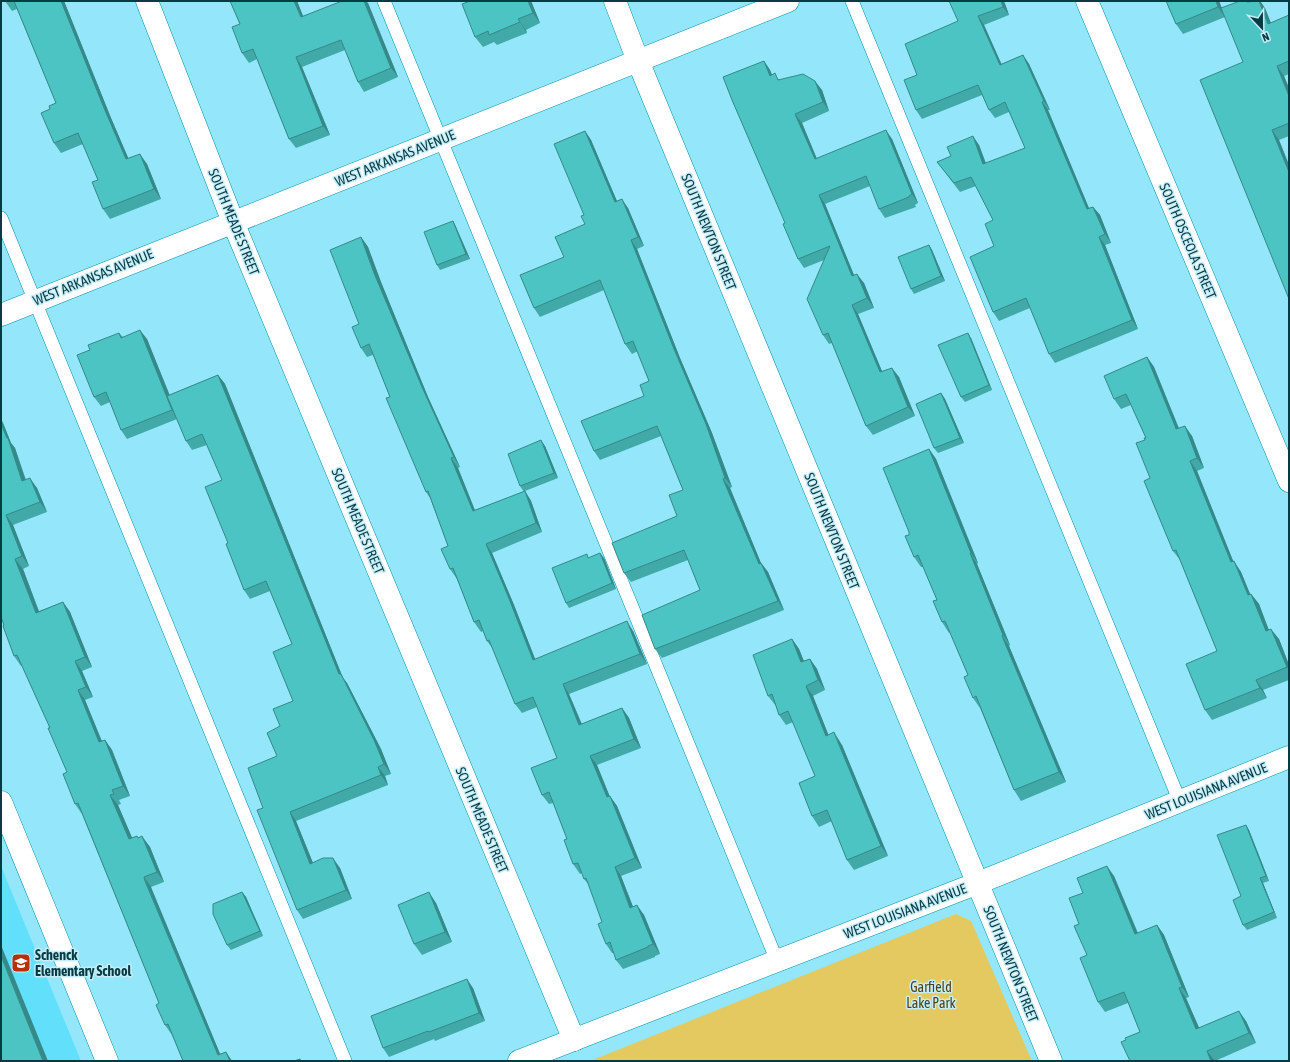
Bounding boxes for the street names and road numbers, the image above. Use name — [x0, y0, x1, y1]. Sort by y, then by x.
street label: WEST ARKANSAS AVENUE — [333, 127, 458, 189]
street label: SOUTH MEADE STREET — [205, 166, 263, 278]
street label: SOUTH NEWTON STREET — [678, 171, 740, 293]
street label: SOUTH OSCEOLA STREET — [1156, 181, 1220, 301]
street label: WEST ARKANSAS AVENUE — [31, 246, 156, 308]
street label: SOUTH MEADE STREET — [328, 466, 388, 576]
street label: SOUTH NEWTON STREET — [801, 470, 863, 592]
street label: WEST LOUISIANA AVENUE — [1143, 759, 1270, 823]
street label: SOUTH MEADE STREET — [452, 765, 512, 875]
street label: WEST LOUISIANA AVENUE — [841, 880, 969, 942]
street label: SOUTH NEWTON STREET — [980, 903, 1042, 1025]

